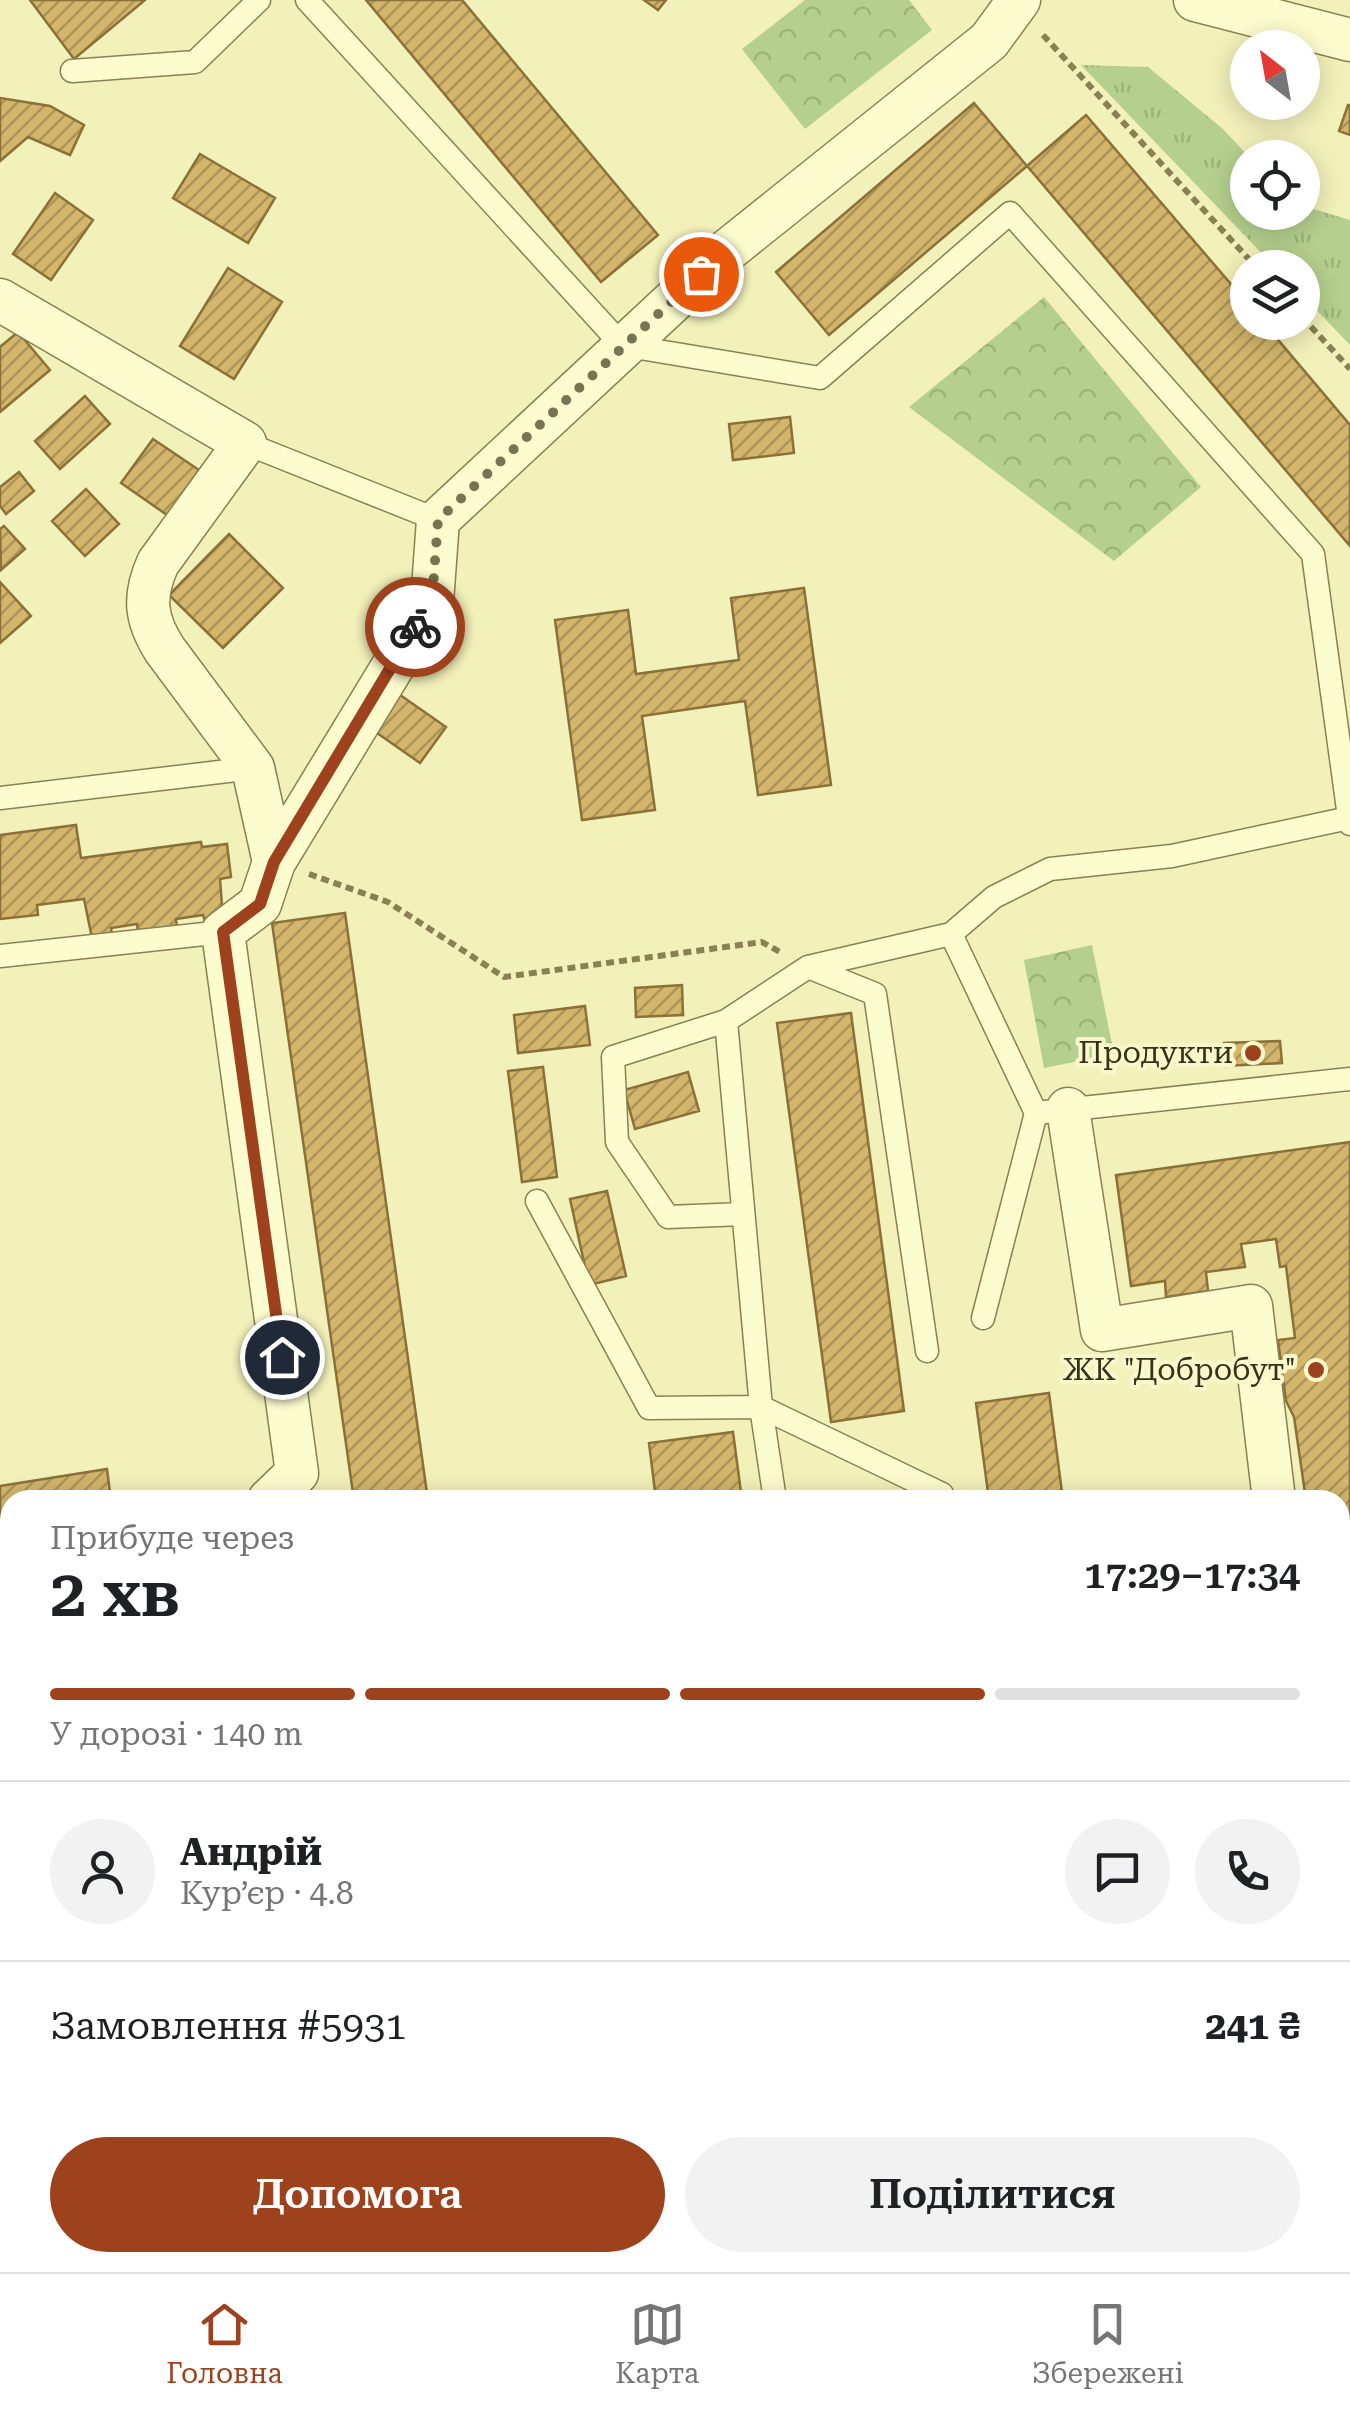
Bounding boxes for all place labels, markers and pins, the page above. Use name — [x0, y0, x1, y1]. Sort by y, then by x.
pin — [659, 232, 744, 317]
place label: Продукти — [1078, 1035, 1233, 1070]
marker: Продукти — [1242, 1042, 1264, 1064]
pin — [240, 1315, 325, 1400]
place label: ЖК "Добробут" — [1063, 1352, 1296, 1387]
marker: ЖК "Добробут" — [1305, 1359, 1327, 1381]

